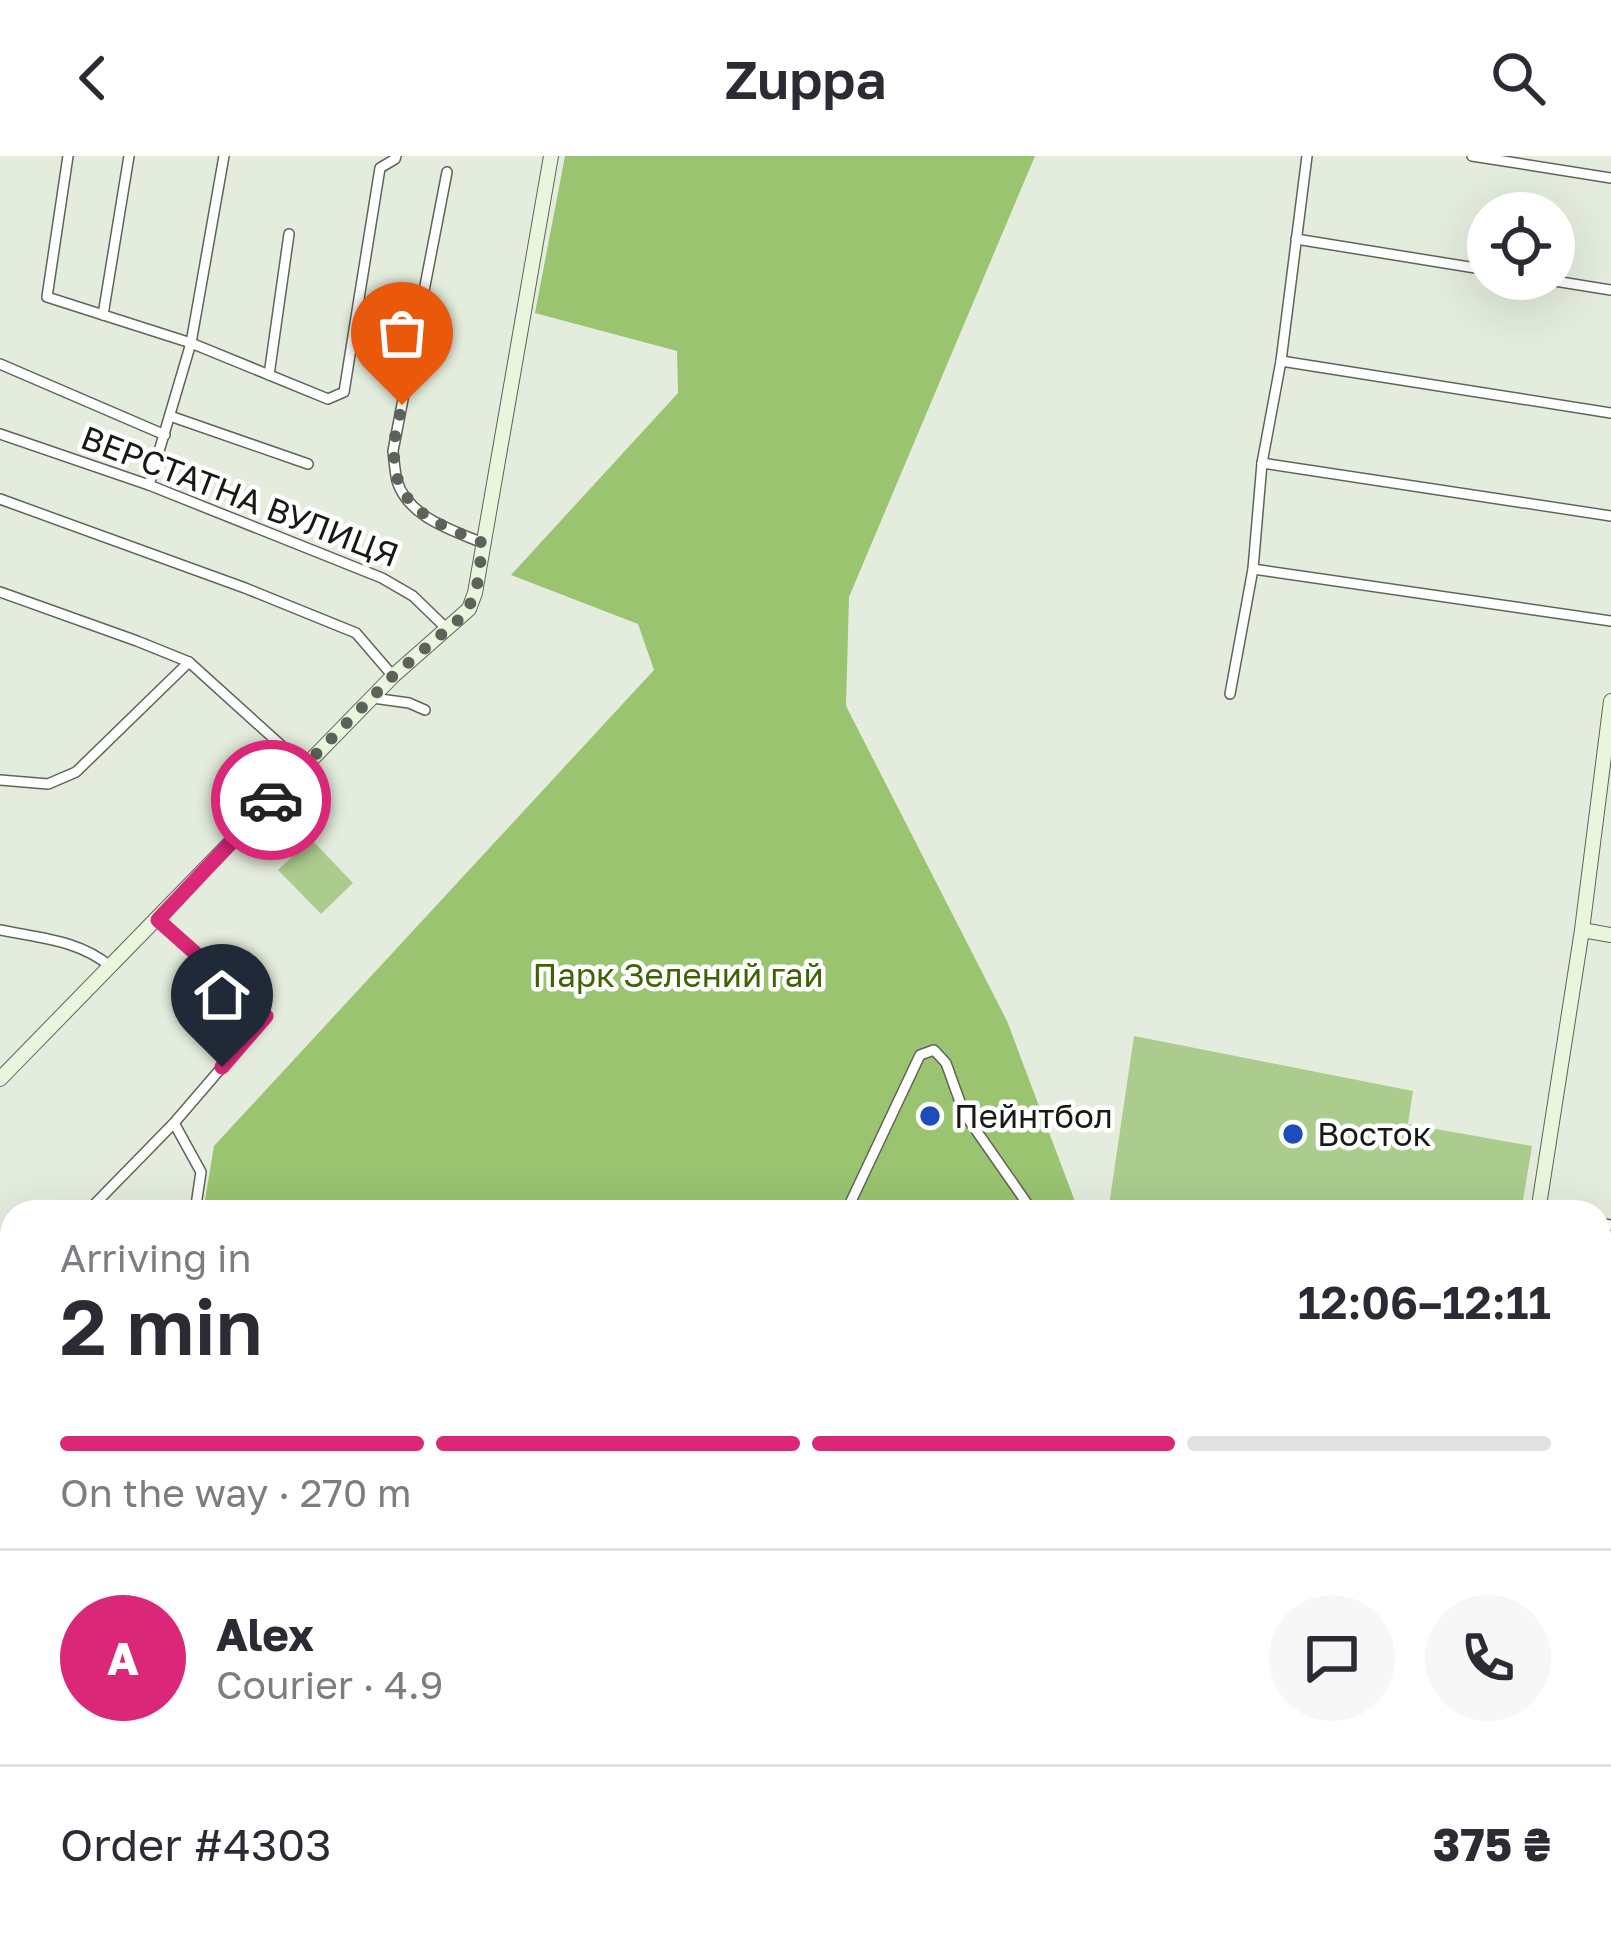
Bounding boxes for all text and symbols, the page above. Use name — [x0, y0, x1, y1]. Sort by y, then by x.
icon: back — [60, 45, 126, 111]
icon: search — [1485, 45, 1551, 111]
text: Zuppa — [724, 46, 887, 111]
map controls — [1467, 192, 1575, 300]
button: locate — [1467, 192, 1575, 300]
pin — [351, 282, 453, 405]
icon: bag — [369, 300, 435, 366]
street label: ВЕРСТАТНА ВУЛИЦЯ — [76, 417, 404, 574]
courier — [211, 740, 331, 860]
icon: car — [238, 767, 304, 833]
pin — [171, 944, 273, 1067]
park label: Парк Зелений гай — [532, 955, 824, 994]
icon: home — [189, 962, 255, 1028]
place label: Пейнтбол — [954, 1096, 1113, 1135]
marker: Пейнтбол — [917, 1103, 943, 1129]
place label: Восток — [1317, 1114, 1432, 1153]
marker: Восток — [1280, 1121, 1306, 1147]
text: Arriving in — [60, 1234, 251, 1281]
text: 12:06–12:11 — [1298, 1275, 1551, 1329]
text: 2 min — [60, 1279, 263, 1372]
text: On the way · 270 m — [60, 1469, 411, 1516]
button: chat — [1269, 1595, 1395, 1721]
button: phone — [1425, 1595, 1551, 1721]
text: Alex — [216, 1607, 314, 1661]
text: A — [107, 1631, 139, 1685]
text: Courier · 4.9 — [216, 1661, 443, 1708]
text: Order #4303 — [60, 1817, 332, 1871]
text: 375 ₴ — [1433, 1817, 1551, 1871]

